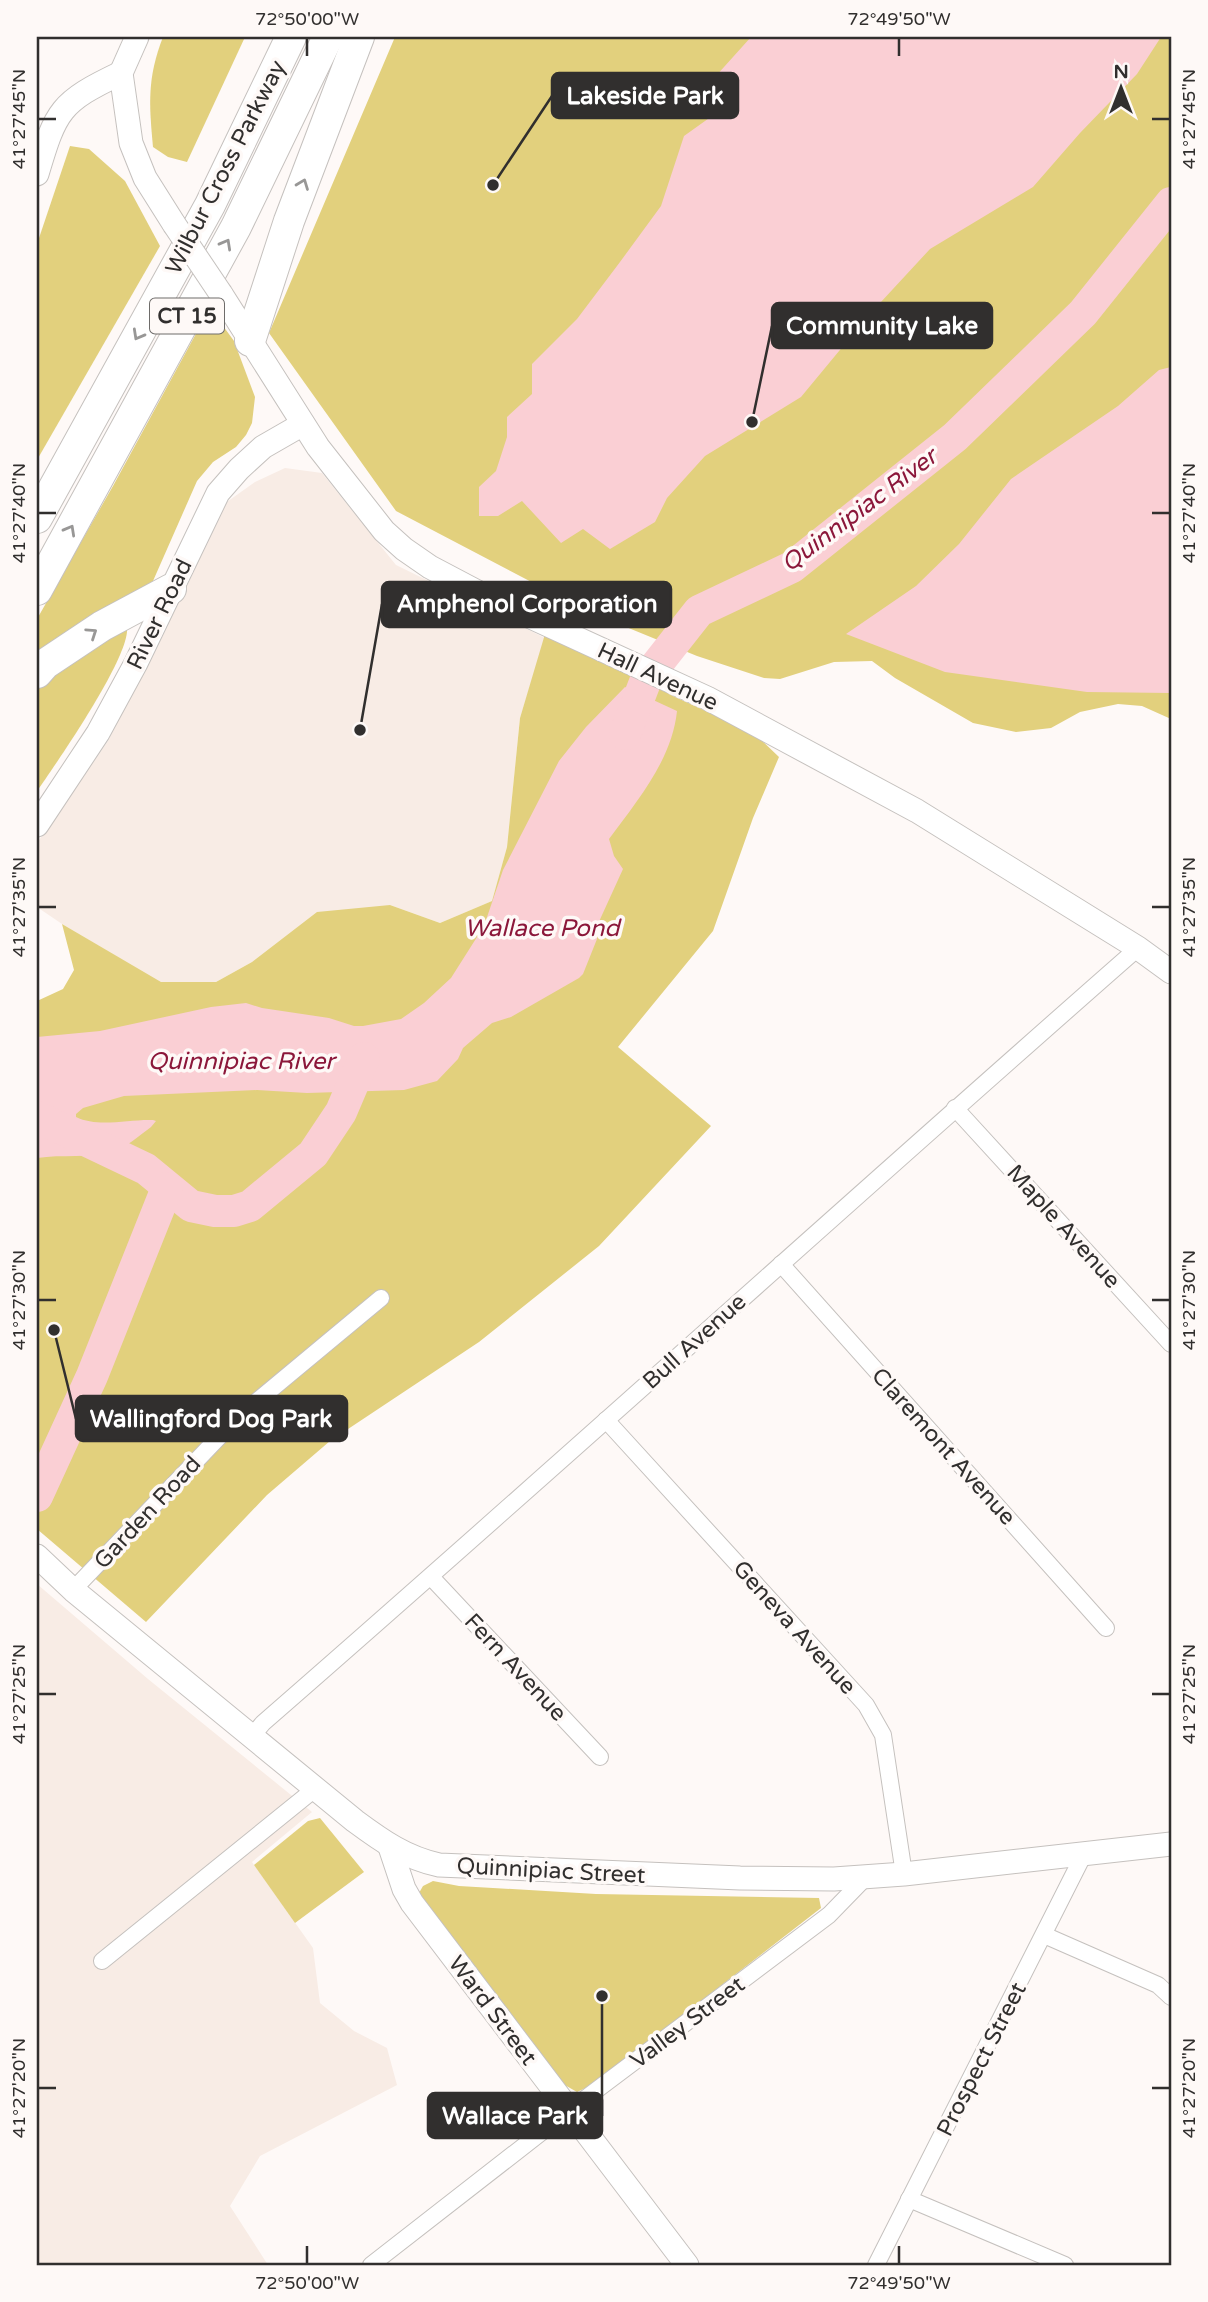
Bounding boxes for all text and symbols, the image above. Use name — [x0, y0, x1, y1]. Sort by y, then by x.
text: 72°50'00"W — [255, 8, 359, 30]
text: 72°49'50"W — [847, 8, 951, 30]
north arrow — [1086, 52, 1156, 122]
street label: Wilbur Cross Parkway — [160, 56, 292, 279]
text: N — [1113, 61, 1129, 83]
text: 41°27'45"N — [8, 69, 30, 169]
text: 41°27'45"N — [1178, 69, 1200, 169]
callout: Lakeside Park — [552, 73, 738, 118]
text: Lakeside Park — [566, 82, 724, 111]
one-way arrow — [295, 178, 309, 190]
one-way arrow — [218, 239, 231, 252]
road number: CT 15 — [150, 298, 224, 334]
callout: Community Lake — [772, 303, 992, 348]
text: Community Lake — [786, 312, 978, 341]
one-way arrow — [133, 328, 146, 341]
water label: Quinnipiac River — [776, 441, 945, 578]
text: 41°27'40"N — [8, 463, 30, 563]
text: 41°27'40"N — [1178, 463, 1200, 563]
one-way arrow — [62, 525, 75, 537]
street label: River Road — [121, 554, 199, 674]
callout: Amphenol Corporation — [382, 582, 671, 627]
text: Amphenol Corporation — [396, 590, 658, 619]
one-way arrow — [84, 629, 97, 642]
street label: Hall Avenue — [593, 637, 722, 717]
text: 41°27'35"N — [8, 857, 30, 957]
text: 41°27'35"N — [1178, 857, 1200, 957]
water label: Wallace Pond — [465, 914, 622, 943]
water label: Quinnipiac River — [147, 1047, 337, 1076]
street label: Maple Avenue — [1000, 1159, 1126, 1294]
text: 41°27'30"N — [8, 1250, 30, 1350]
text: 41°27'30"N — [1178, 1250, 1200, 1350]
street label: Bull Avenue — [637, 1288, 752, 1395]
street label: Claremont Avenue — [865, 1362, 1021, 1531]
callout: Wallingford Dog Park — [76, 1396, 347, 1441]
text: Wallingford Dog Park — [90, 1405, 332, 1434]
street label: Garden Road — [88, 1450, 207, 1575]
street label: Geneva Avenue — [727, 1555, 862, 1700]
street label: Fern Avenue — [458, 1608, 572, 1727]
text: 41°27'25"N — [8, 1644, 30, 1744]
text: 41°27'25"N — [1178, 1644, 1200, 1744]
street label: Quinnipiac Street — [456, 1852, 646, 1890]
street label: Ward Street — [442, 1950, 543, 2071]
street label: Valley Street — [625, 1971, 751, 2075]
street label: Prospect Street — [931, 1978, 1033, 2141]
text: 41°27'20"N — [8, 2038, 30, 2138]
text: 41°27'20"N — [1178, 2038, 1200, 2138]
callout: Wallace Park — [428, 2093, 602, 2138]
text: Wallace Park — [442, 2102, 588, 2131]
text: 72°50'00"W — [255, 2272, 359, 2294]
text: 72°49'50"W — [847, 2272, 951, 2294]

